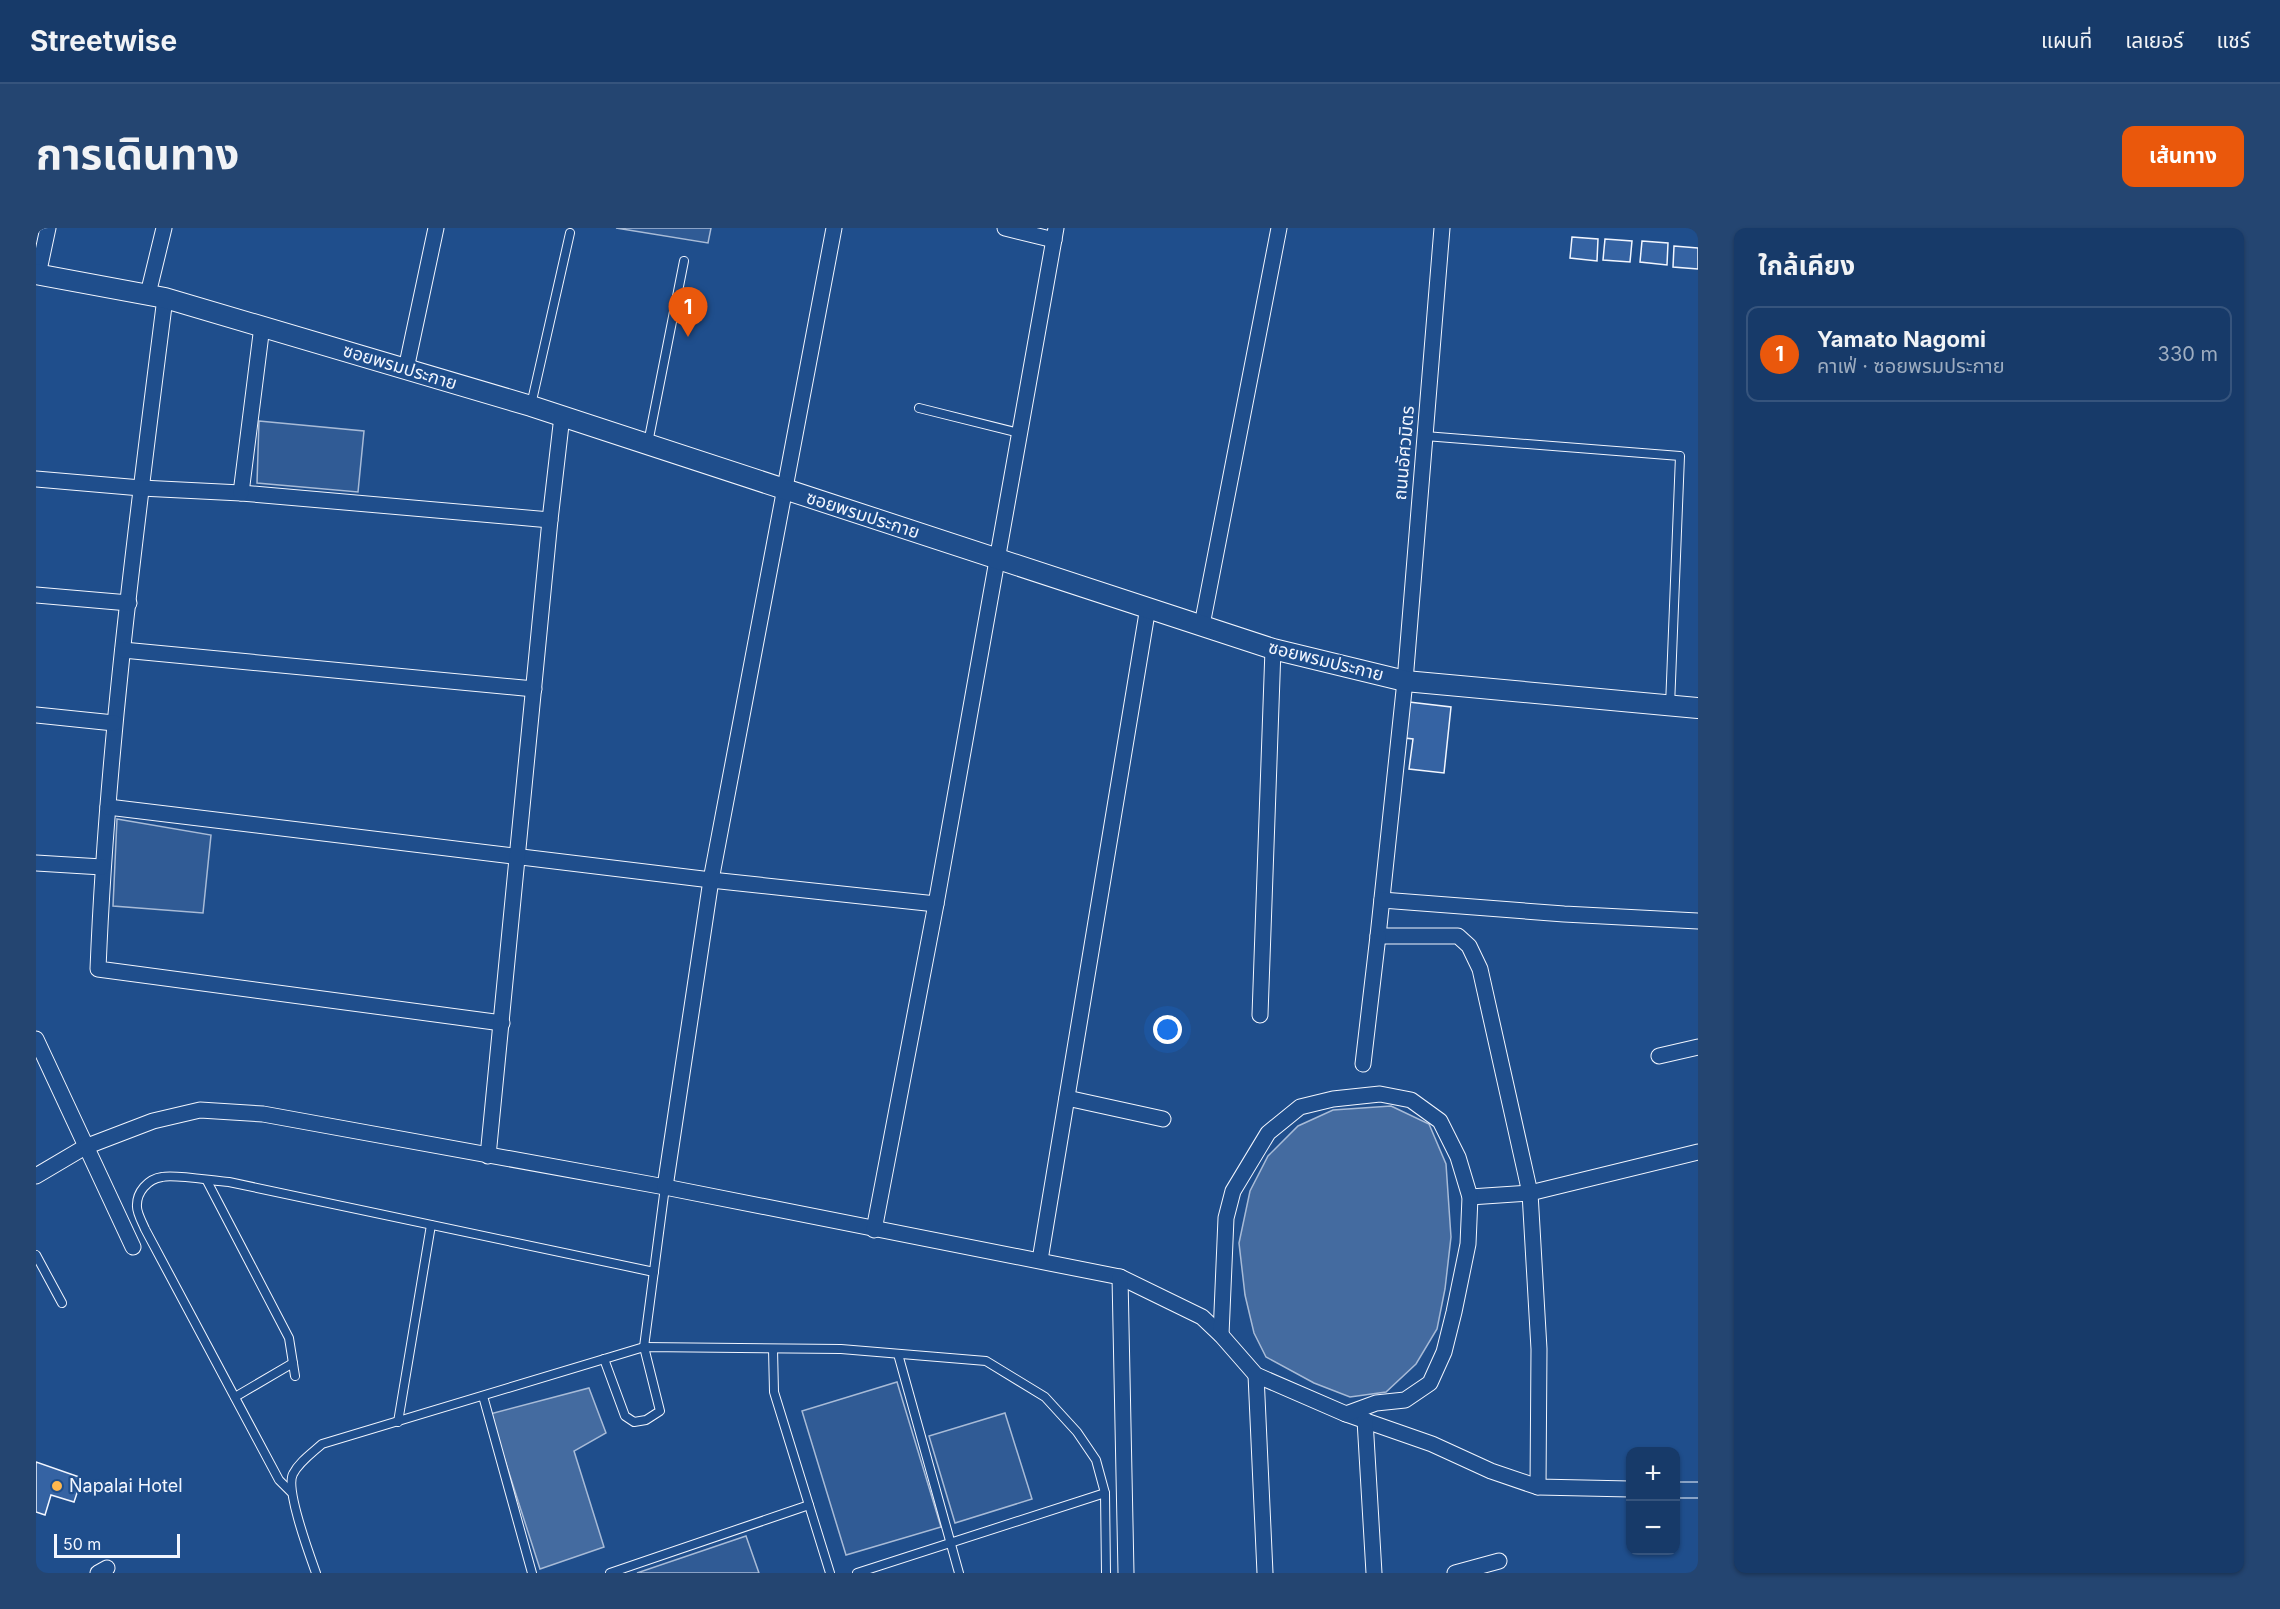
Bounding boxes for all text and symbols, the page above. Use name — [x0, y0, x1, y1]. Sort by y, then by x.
text: Streetwise — [30, 24, 177, 58]
text: แผนที่ — [2041, 28, 2092, 53]
text: เลเยอร์ — [2125, 28, 2184, 53]
text: แชร์ — [2217, 28, 2250, 53]
button: เส้นทาง — [2122, 126, 2244, 187]
text: การเดินทาง — [36, 128, 239, 179]
text: ใกล้เคียง — [1758, 250, 1855, 281]
pin: 1 — [668, 288, 708, 337]
text: Yamato Nagomi — [1817, 326, 1986, 352]
street label: ซอยพรมประกาย — [341, 339, 460, 394]
text: 1 — [1775, 342, 1784, 366]
text: 330 m — [2158, 342, 2218, 366]
text: คาเฟ่ · ซอยพรมประกาย — [1817, 354, 2005, 378]
street label: ถนนอัศวมิตร — [1389, 405, 1418, 501]
street label: ซอยพรมประกาย — [804, 486, 922, 543]
street label: ซอยพรมประกาย — [1266, 636, 1386, 685]
your location — [1153, 1015, 1182, 1044]
map controls — [1626, 1447, 1680, 1555]
button: + — [1626, 1447, 1680, 1501]
place label: Napalai Hotel — [69, 1475, 183, 1496]
marker: Napalai Hotel — [50, 1479, 64, 1493]
button: − — [1626, 1501, 1680, 1555]
scale bar — [54, 1531, 180, 1558]
text: 50 m — [63, 1534, 101, 1554]

